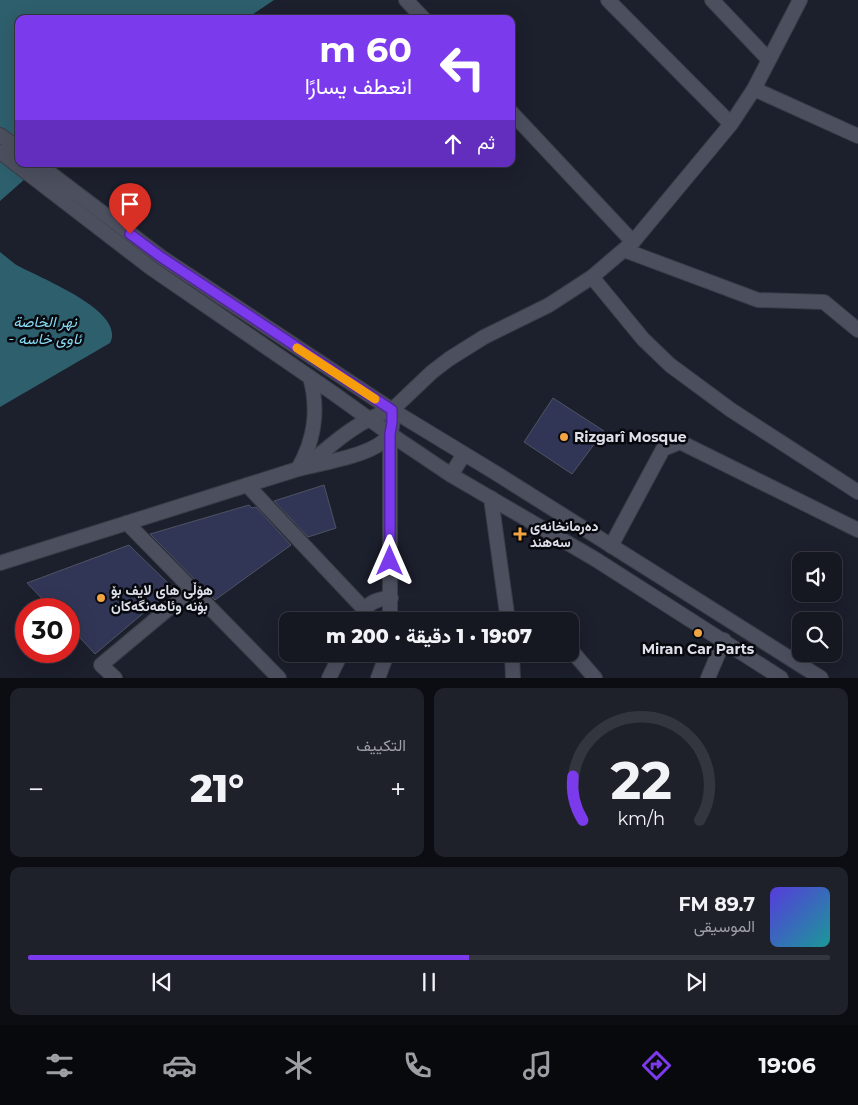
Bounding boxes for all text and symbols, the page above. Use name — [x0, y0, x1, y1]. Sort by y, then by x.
text: 60 m — [319, 28, 412, 71]
icon: left — [430, 35, 495, 100]
text: انعطف يسارًا — [305, 73, 412, 100]
icon: ahead — [439, 130, 467, 158]
text: ثم — [477, 131, 495, 154]
pin — [109, 183, 151, 234]
icon: arrive — [116, 190, 144, 218]
water label: نهر الخاصة - ئاوی خاسە — [9, 312, 83, 348]
place label: Rizgarî Mosque — [574, 428, 687, 446]
marker: Rizgarî Mosque — [558, 431, 570, 443]
place label: دەرمانخانەی سەهند — [530, 517, 598, 551]
marker: دەرمانخانەی سەهند — [514, 528, 526, 540]
position arrow — [363, 534, 415, 586]
map controls — [792, 552, 842, 662]
button: sound — [792, 552, 842, 602]
place label: هۆڵی های لایف بۆ بۆنە وئاهەنگەکان — [111, 581, 213, 615]
marker: هۆڵی های لایف بۆ بۆنە وئاهەنگەکان — [95, 592, 107, 604]
speed limit sign: 30 — [15, 598, 80, 663]
button: search — [792, 612, 842, 662]
text: 19:07 · 1 دقيقة · 200 m — [326, 625, 532, 648]
marker: Miran Car Parts — [692, 627, 704, 639]
place label: Miran Car Parts — [642, 640, 755, 658]
text: التكييف — [356, 736, 406, 755]
text: 22 — [610, 749, 672, 812]
text: 21° — [190, 765, 244, 812]
text: − — [28, 772, 44, 806]
text: + — [390, 772, 406, 806]
text: km/h — [617, 808, 665, 829]
text: 89.7 FM — [678, 893, 755, 916]
text: الموسيقى — [694, 917, 755, 936]
icon: previous — [148, 968, 176, 996]
icon: pause — [415, 968, 443, 996]
icon: next — [682, 968, 710, 996]
icon: filters — [42, 1048, 77, 1083]
icon: car — [162, 1048, 197, 1083]
icon: climate — [281, 1048, 316, 1083]
icon: phone — [400, 1048, 435, 1083]
icon: music — [520, 1048, 555, 1083]
icon: directions — [639, 1048, 674, 1083]
text: 19:06 — [758, 1052, 816, 1079]

